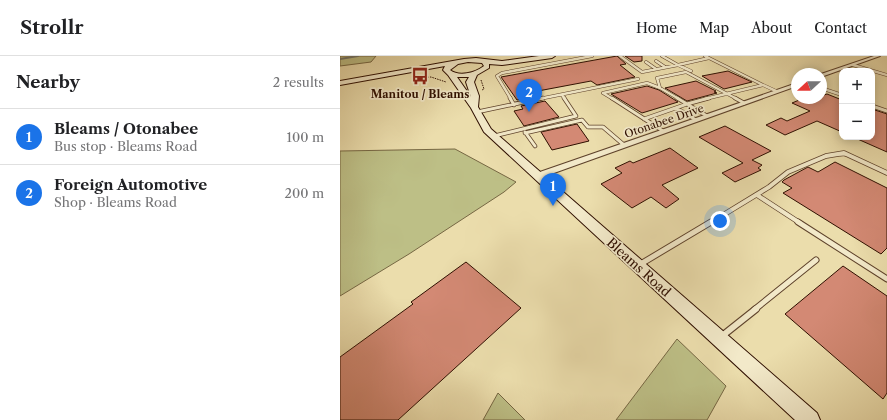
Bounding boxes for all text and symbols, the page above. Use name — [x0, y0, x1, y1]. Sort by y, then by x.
text: Strollr — [20, 16, 84, 39]
text: Home — [636, 19, 677, 37]
text: Map — [699, 19, 729, 37]
text: About — [751, 19, 792, 37]
text: Contact — [814, 19, 867, 37]
bus stop icon: Manitou / Bleams — [410, 66, 430, 86]
north arrow — [791, 68, 827, 104]
map controls — [839, 68, 875, 140]
button: + — [839, 68, 875, 104]
text: Nearby — [16, 72, 80, 92]
text: 2 results — [273, 74, 324, 90]
pin: 2 — [516, 79, 542, 112]
place label: Manitou / Bleams — [371, 87, 469, 101]
street label: Otonabee Drive — [623, 101, 705, 141]
button: − — [839, 104, 875, 140]
text: Bleams / Otonabee — [54, 119, 198, 138]
text: 1 — [26, 129, 32, 145]
text: 100 m — [286, 129, 324, 145]
text: Bus stop · Bleams Road — [54, 138, 197, 154]
pin: 1 — [540, 173, 566, 206]
text: Foreign Automotive — [54, 175, 207, 194]
text: 2 — [25, 185, 33, 201]
text: 200 m — [284, 185, 324, 201]
text: Shop · Bleams Road — [54, 194, 177, 210]
your location — [710, 211, 730, 231]
street label: Bleams Road — [604, 234, 674, 300]

